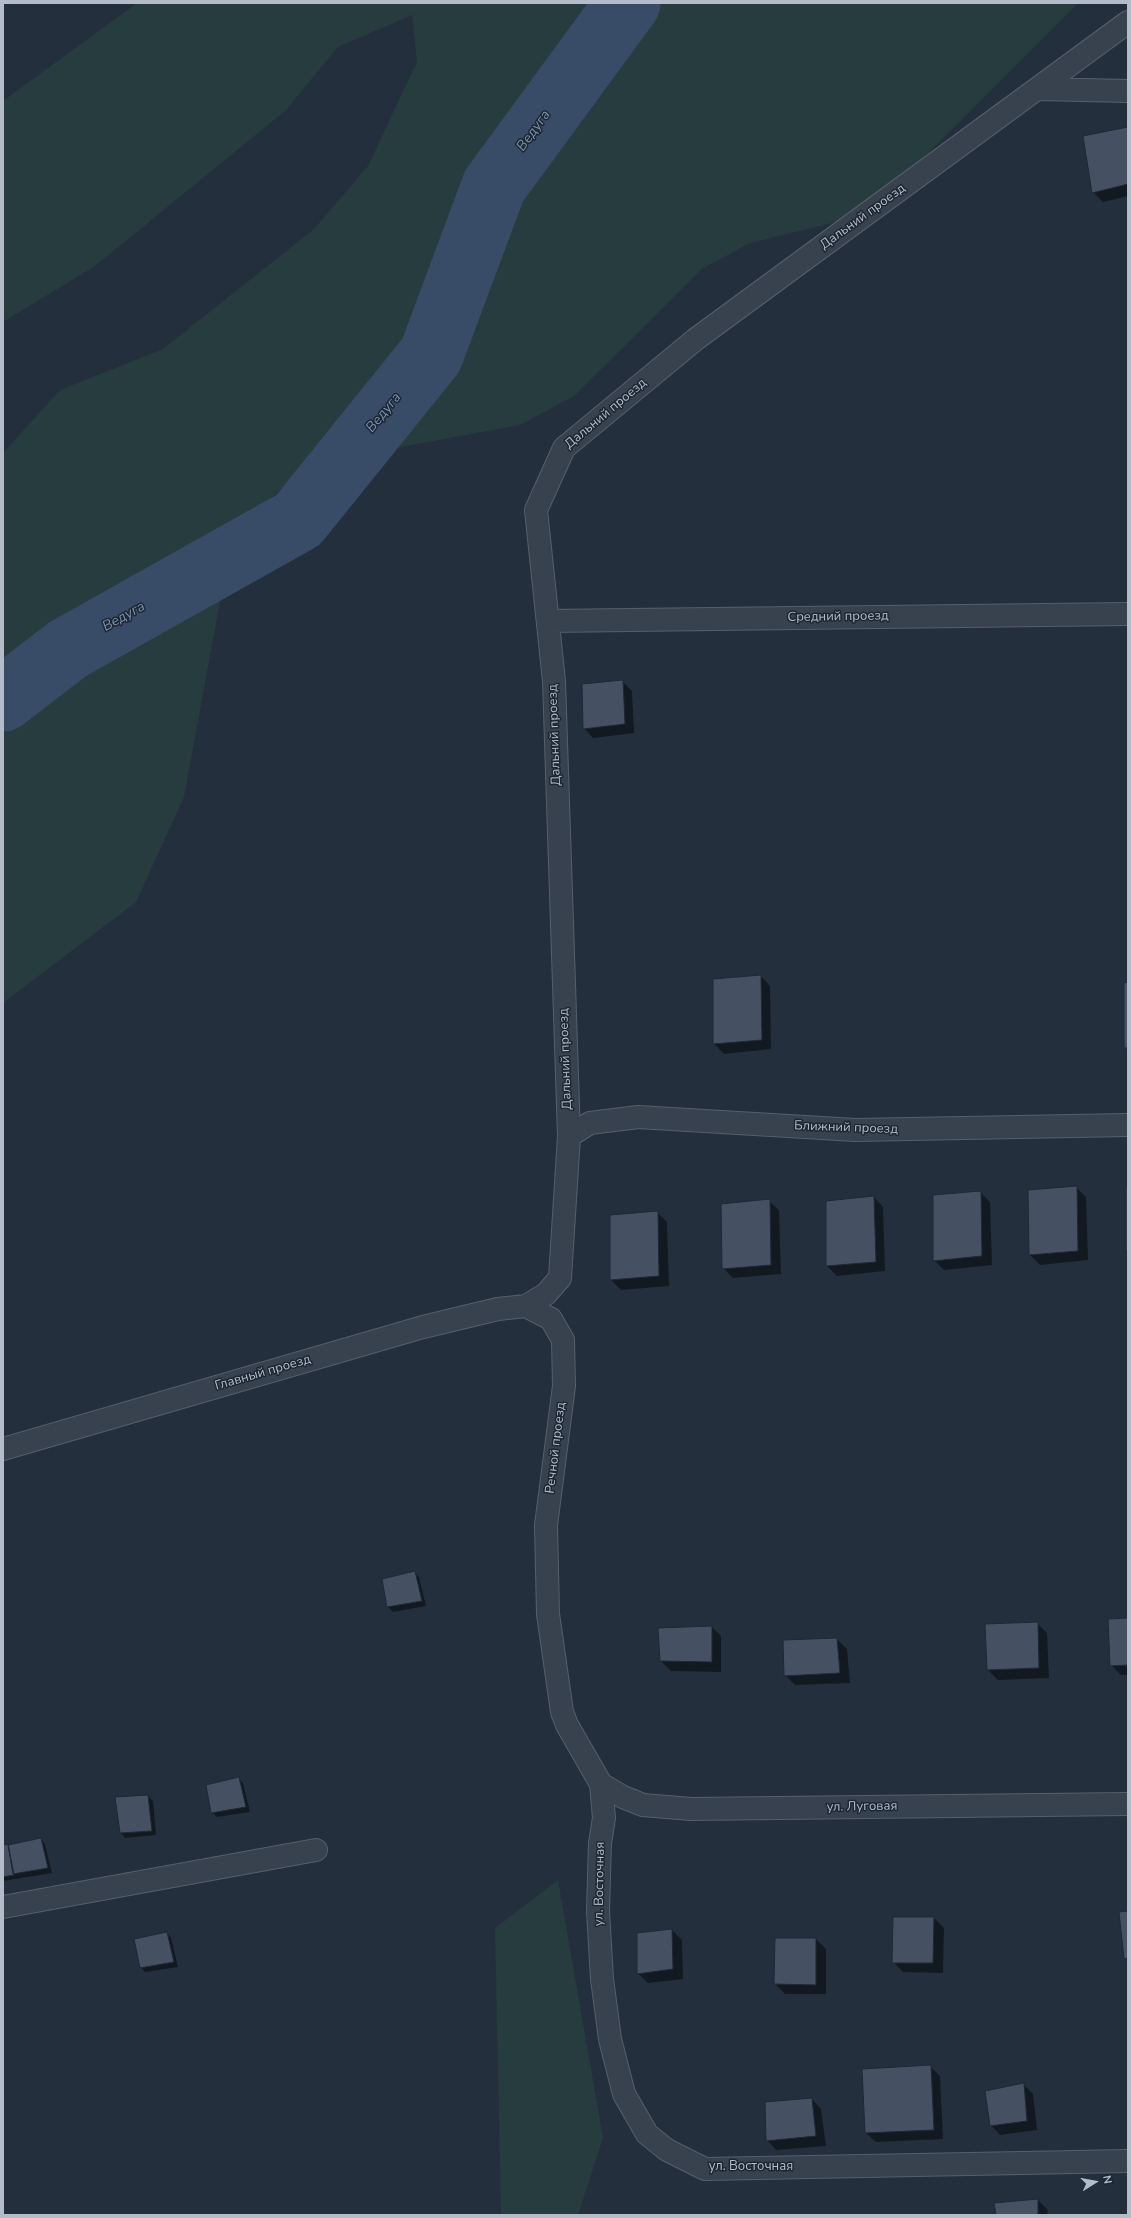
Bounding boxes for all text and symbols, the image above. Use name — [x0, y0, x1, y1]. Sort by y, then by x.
water label: Ведуга — [514, 107, 554, 155]
street label: Дальний проезд — [817, 181, 909, 253]
street label: Дальний проезд — [562, 375, 650, 453]
water label: Ведуга — [363, 390, 405, 436]
water label: Ведуга — [100, 598, 148, 636]
street label: Средний проезд — [787, 608, 889, 626]
street label: Дальний проезд — [545, 684, 565, 786]
street label: Дальний проезд — [556, 1008, 576, 1110]
street label: Ближний проезд — [794, 1118, 898, 1138]
street label: Главный проезд — [213, 1352, 313, 1394]
street label: Речной проезд — [543, 1401, 569, 1495]
street label: ул. Луговая — [826, 1799, 898, 1815]
street label: ул. Восточная — [591, 1842, 609, 1926]
street label: ул. Восточная — [709, 2159, 793, 2175]
north arrow — [1075, 2162, 1115, 2202]
text: N — [1099, 2174, 1115, 2185]

